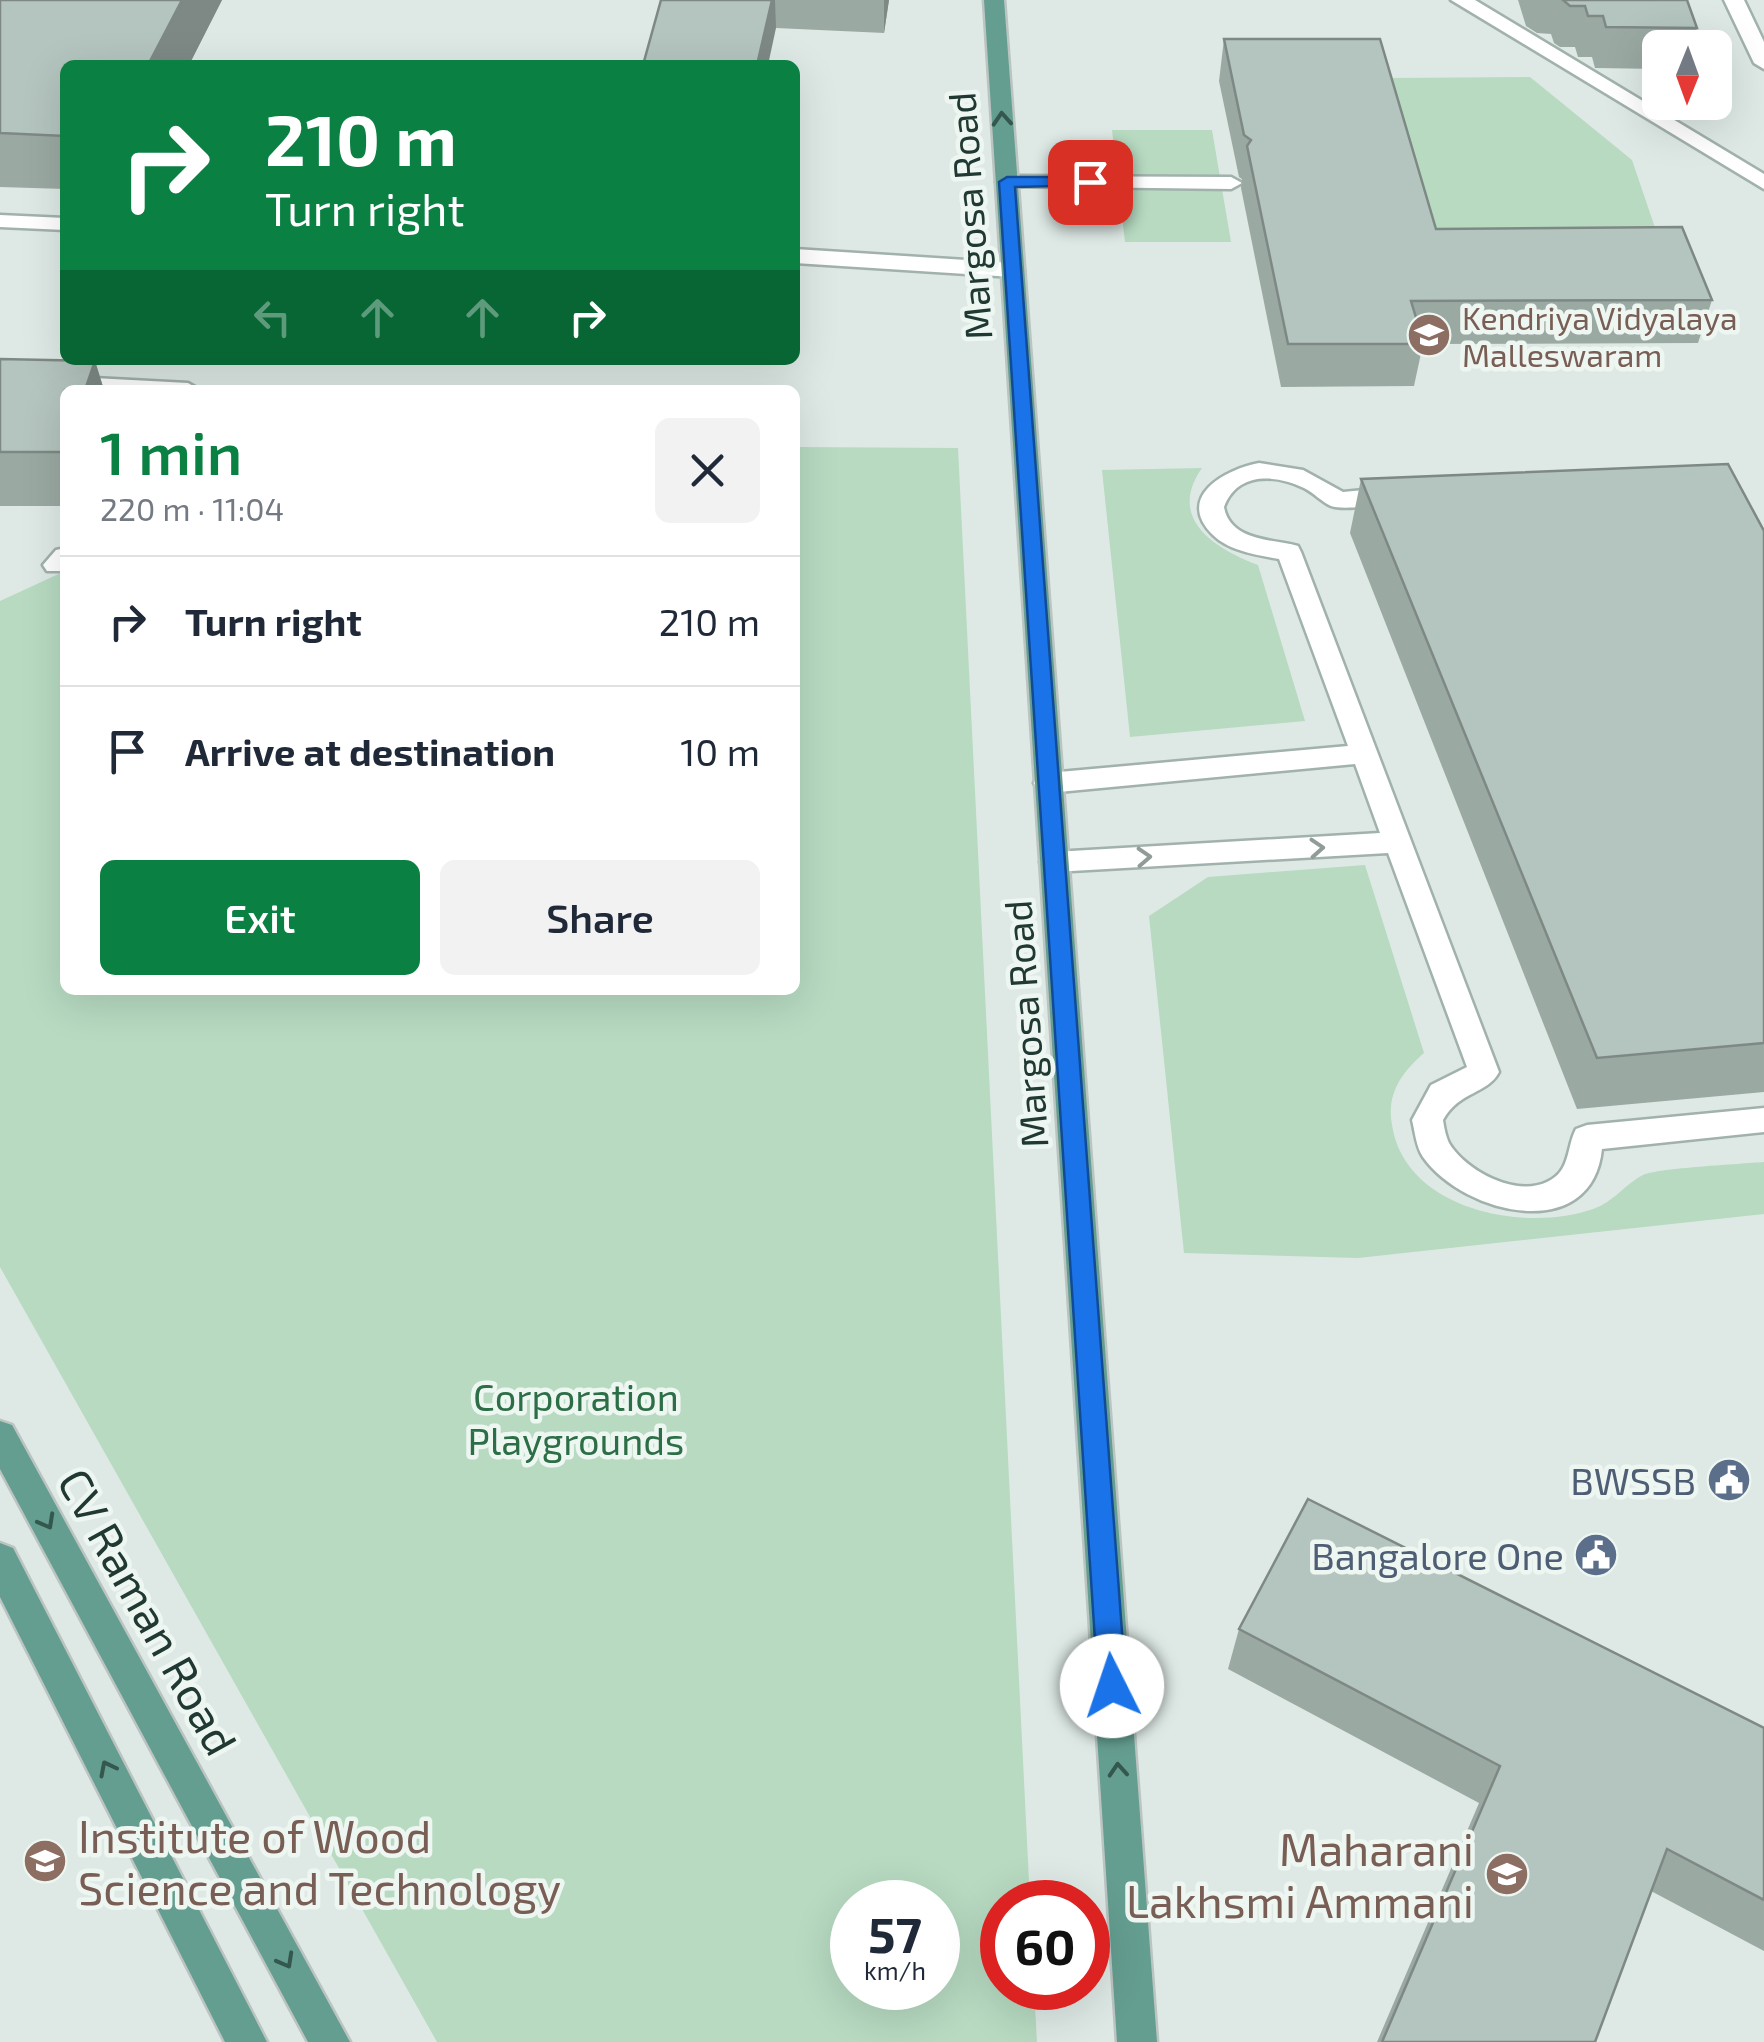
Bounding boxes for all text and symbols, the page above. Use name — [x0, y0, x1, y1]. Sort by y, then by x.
north arrow — [1642, 30, 1732, 120]
map controls — [1642, 30, 1732, 120]
street label: Margosa Road — [937, 91, 1001, 341]
text: 210 m — [265, 96, 457, 180]
icon: right — [100, 100, 230, 230]
one-way arrow — [992, 111, 1013, 127]
pin — [1048, 140, 1133, 225]
icon: arrive — [1063, 155, 1118, 210]
text: Turn right — [265, 181, 465, 235]
icon: left — [245, 290, 300, 345]
icon: ahead — [350, 290, 405, 345]
icon: ahead — [455, 290, 510, 345]
icon: right — [560, 290, 615, 345]
place label: Kendriya Vidyalaya Malleswaram — [1462, 298, 1738, 373]
school or university icon: Kendriya Vidyalaya Malleswaram — [1406, 312, 1452, 358]
text: 1 min — [100, 415, 242, 487]
button: close — [655, 418, 760, 523]
text: 220 m · 11:04 — [100, 489, 284, 527]
icon: right — [100, 594, 155, 649]
text: Turn right — [185, 598, 362, 644]
text: 210 m — [659, 598, 760, 644]
icon: arrive — [100, 724, 155, 779]
text: Arrive at destination — [185, 728, 555, 774]
text: 10 m — [680, 728, 760, 774]
one-way arrow — [1309, 838, 1325, 859]
one-way arrow — [1137, 847, 1153, 868]
button: Exit — [100, 860, 420, 975]
button: Share — [440, 860, 760, 975]
street label: Margosa Road — [993, 899, 1057, 1149]
park label: Corporation Playgrounds — [468, 1373, 684, 1463]
place label: BWSSB — [1570, 1457, 1696, 1503]
public building icon: BWSSB — [1706, 1457, 1752, 1503]
street label: CV Raman Road — [48, 1459, 250, 1763]
one-way arrow — [34, 1511, 54, 1529]
place label: Bangalore One — [1311, 1532, 1564, 1578]
public building icon: Bangalore One — [1573, 1532, 1619, 1578]
position arrow — [1060, 1634, 1164, 1738]
one-way arrow — [100, 1761, 119, 1779]
one-way arrow — [1108, 1762, 1129, 1778]
place label: Institute of Wood Science and Technology — [78, 1808, 561, 1914]
place label: Maharani Lakhsmi Ammani — [1126, 1821, 1474, 1927]
school or university icon: Institute of Wood Science and Technology — [22, 1838, 68, 1884]
school or university icon: Maharani Lakhsmi Ammani — [1484, 1851, 1530, 1897]
speed limit sign: 60 — [980, 1880, 1110, 2010]
text: 57 — [868, 1903, 922, 1963]
one-way arrow — [274, 1950, 293, 1968]
text: km/h — [864, 1955, 926, 1985]

